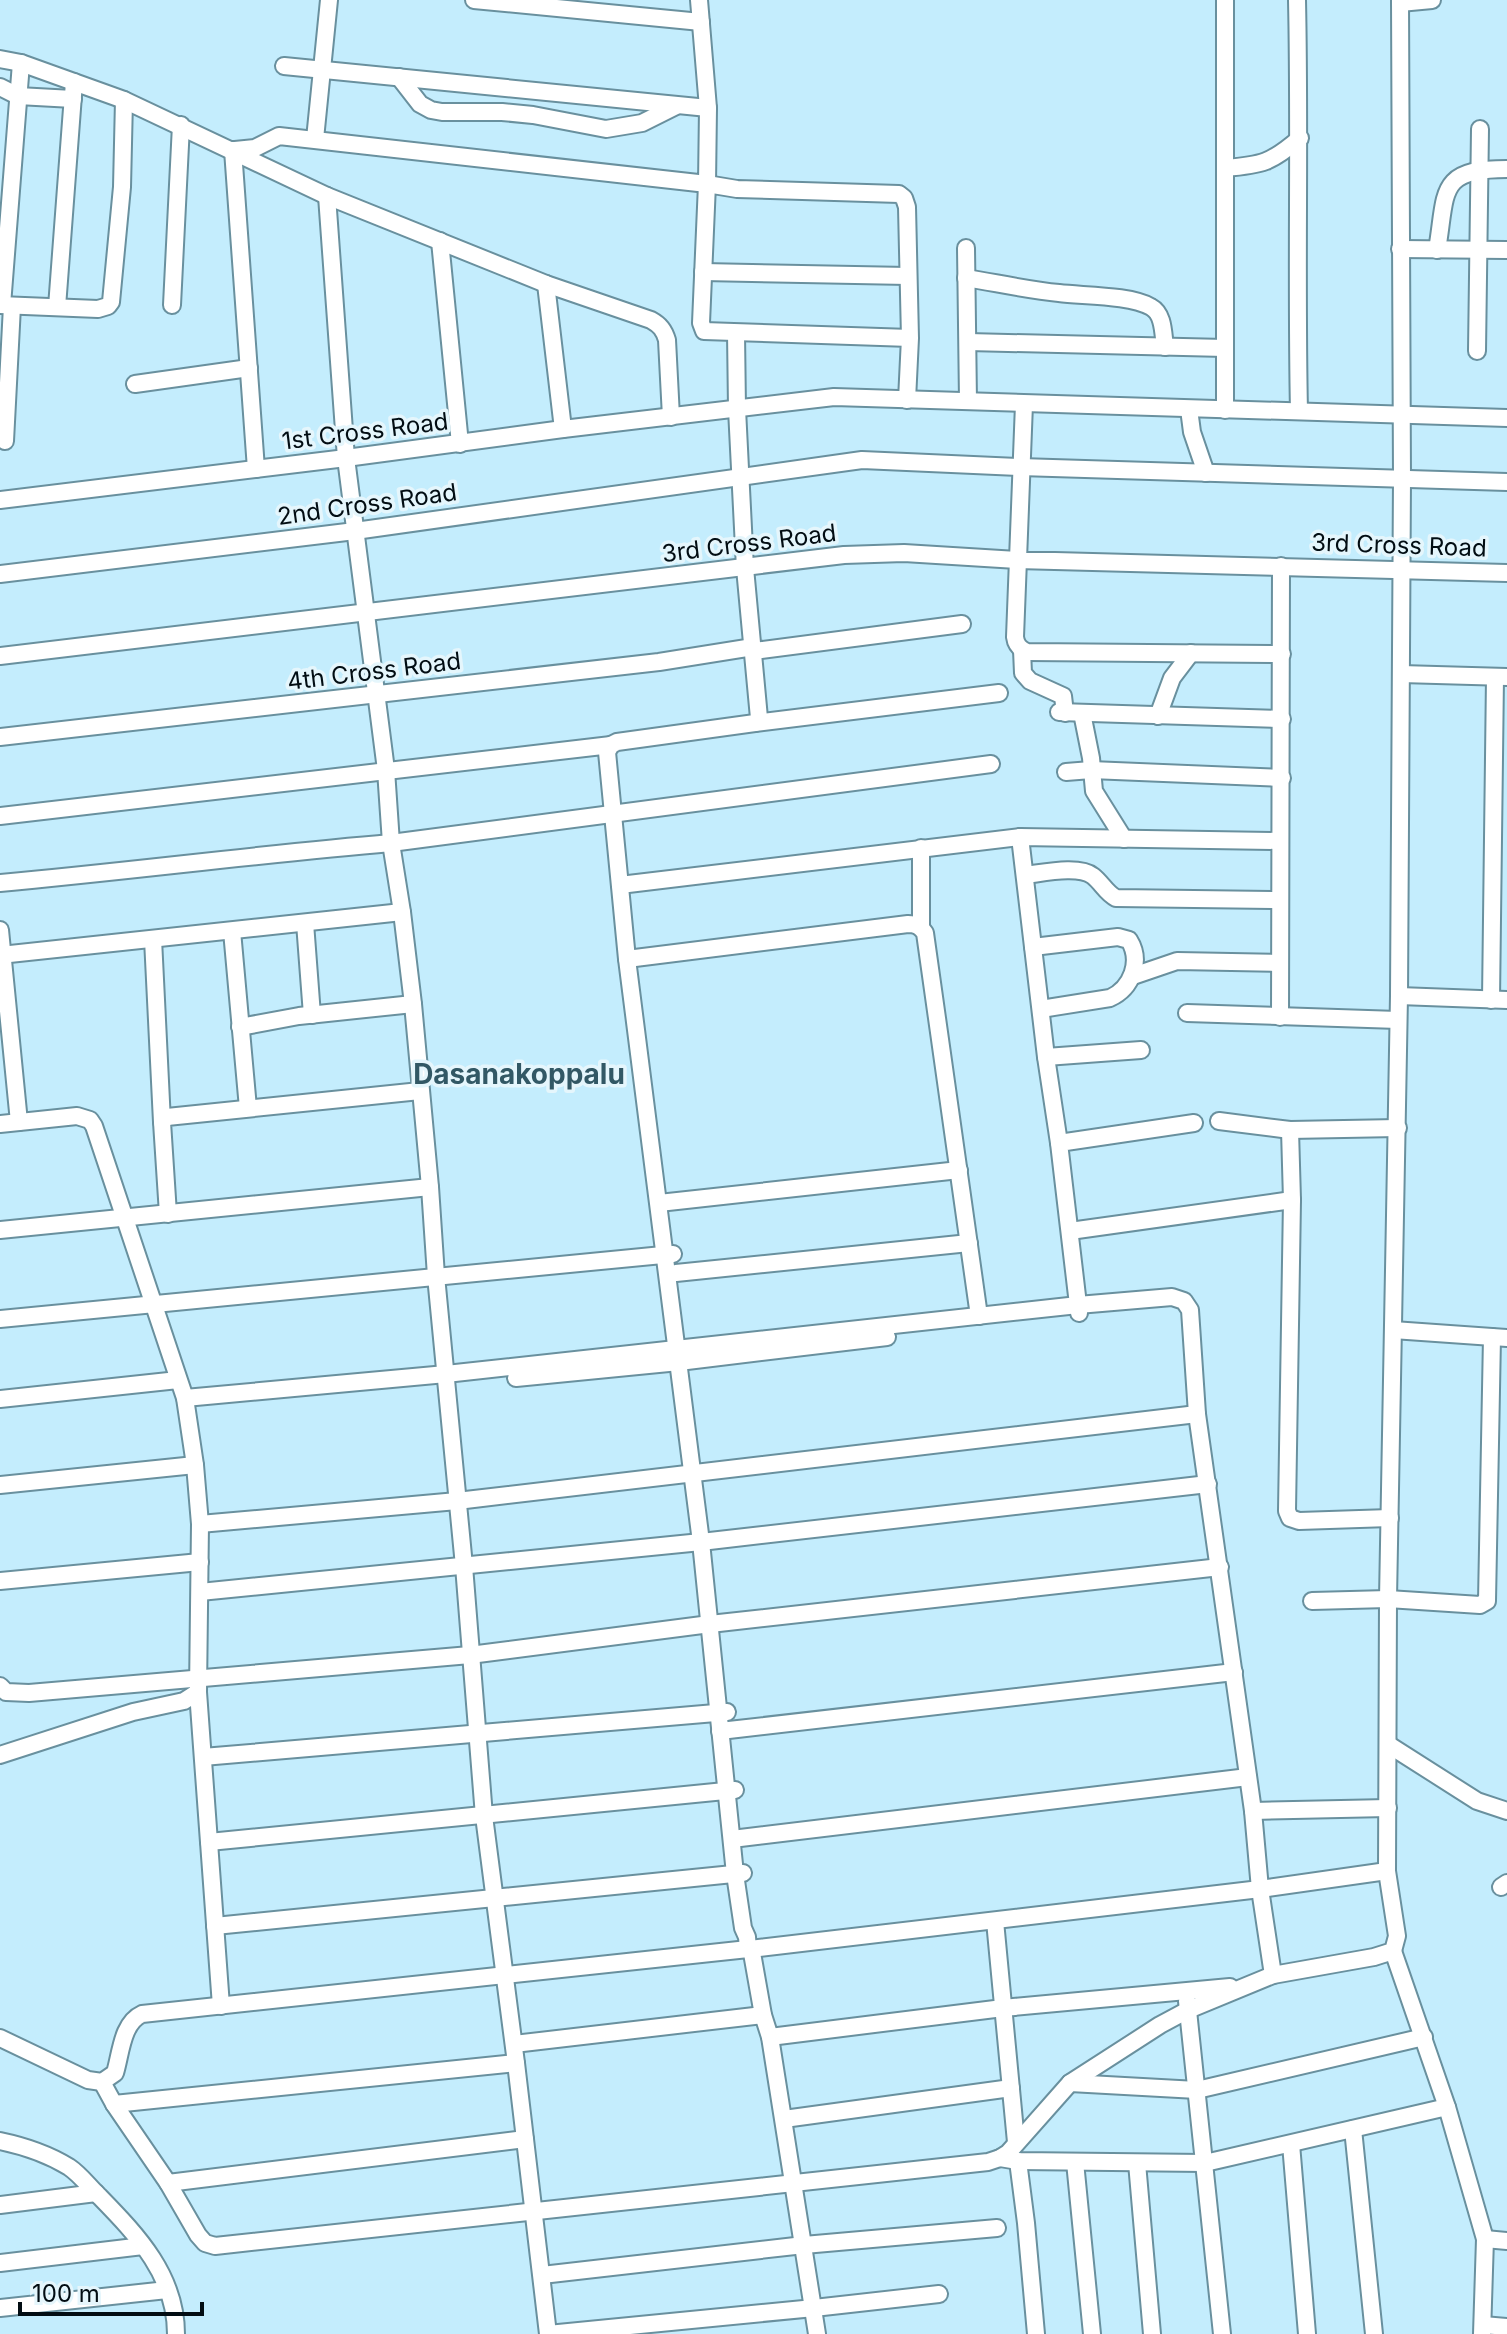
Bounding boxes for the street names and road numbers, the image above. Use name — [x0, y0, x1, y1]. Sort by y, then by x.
street label: 1st Cross Road — [280, 406, 450, 456]
street label: 2nd Cross Road — [275, 477, 459, 531]
street label: 3rd Cross Road — [660, 518, 838, 568]
street label: 3rd Cross Road — [1311, 527, 1487, 563]
street label: 4th Cross Road — [285, 646, 463, 696]

